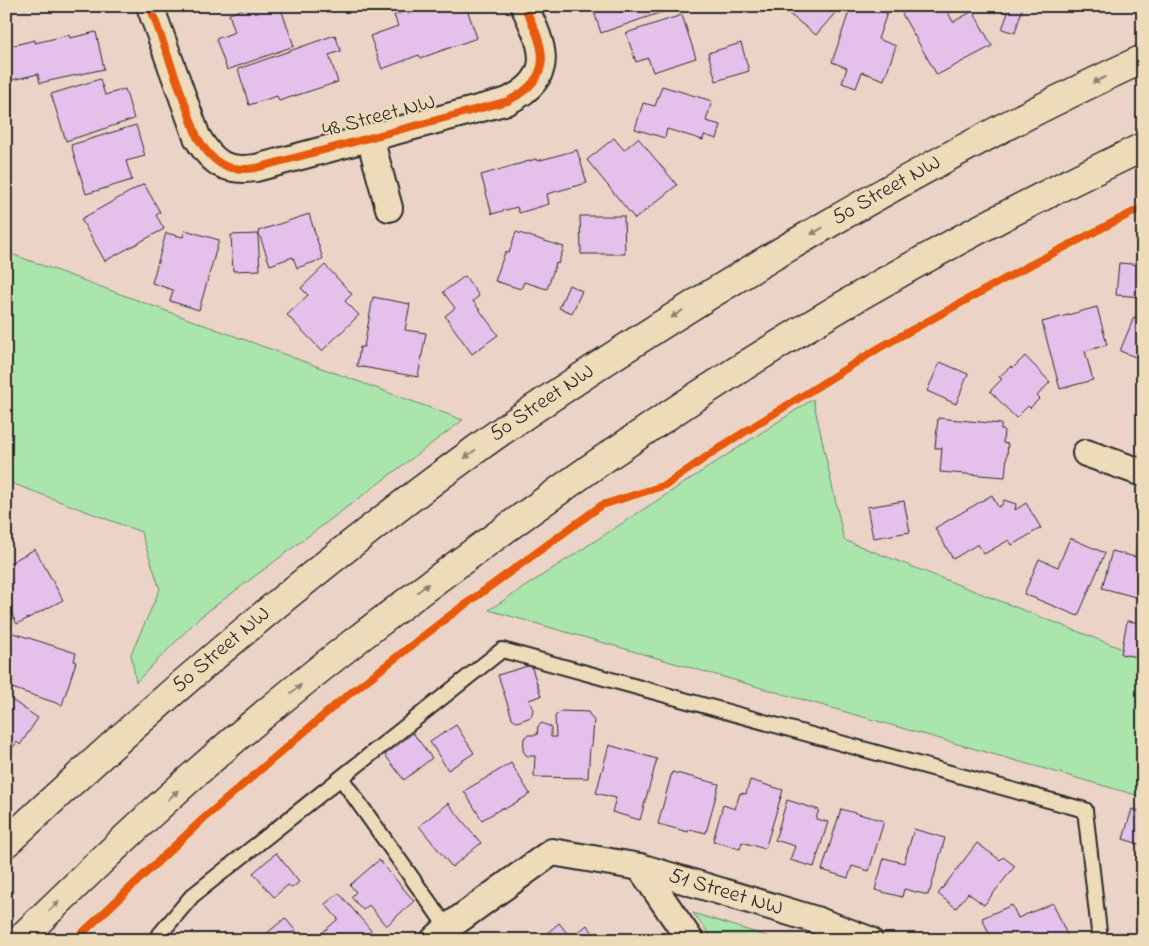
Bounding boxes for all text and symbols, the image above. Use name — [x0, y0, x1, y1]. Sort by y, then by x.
one-way arrow — [1092, 76, 1106, 84]
street label: 48 Street NW — [319, 87, 439, 147]
street label: 50 Street NW — [826, 147, 947, 234]
one-way arrow — [810, 226, 823, 235]
one-way arrow — [671, 310, 684, 319]
street label: 50 Street NW — [483, 356, 601, 451]
one-way arrow — [464, 448, 477, 459]
one-way arrow — [416, 583, 430, 593]
street label: 50 Street NW — [165, 599, 278, 702]
one-way arrow — [290, 684, 302, 695]
one-way arrow — [166, 789, 178, 801]
street label: 51 Street NW — [664, 860, 787, 925]
one-way arrow — [48, 900, 60, 912]

